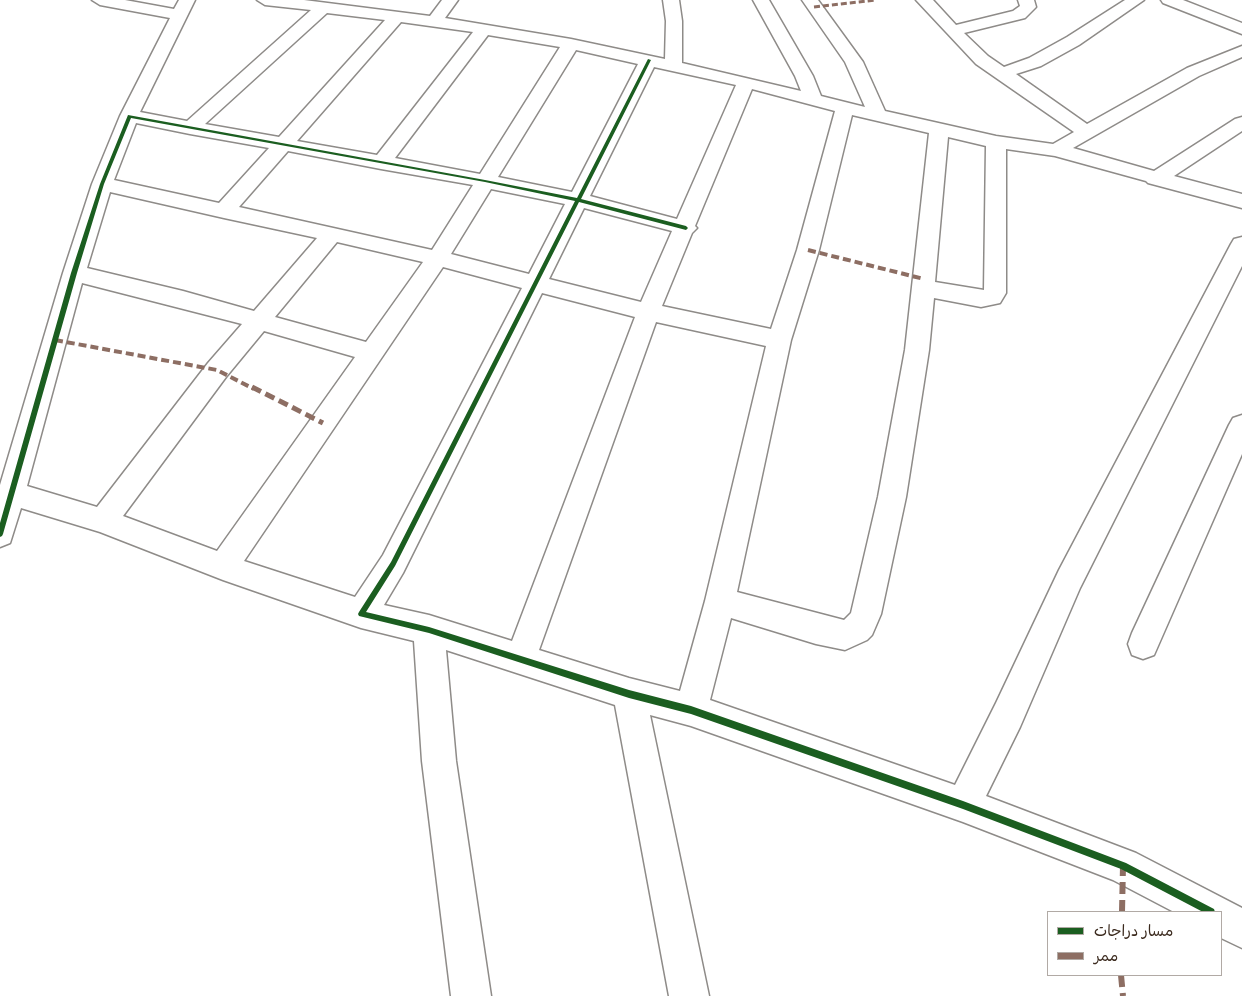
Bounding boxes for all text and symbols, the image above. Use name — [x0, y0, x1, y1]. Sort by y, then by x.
legend — [1047, 911, 1222, 976]
text: مسار دراجات — [1094, 918, 1173, 944]
text: ممر — [1094, 943, 1118, 969]

